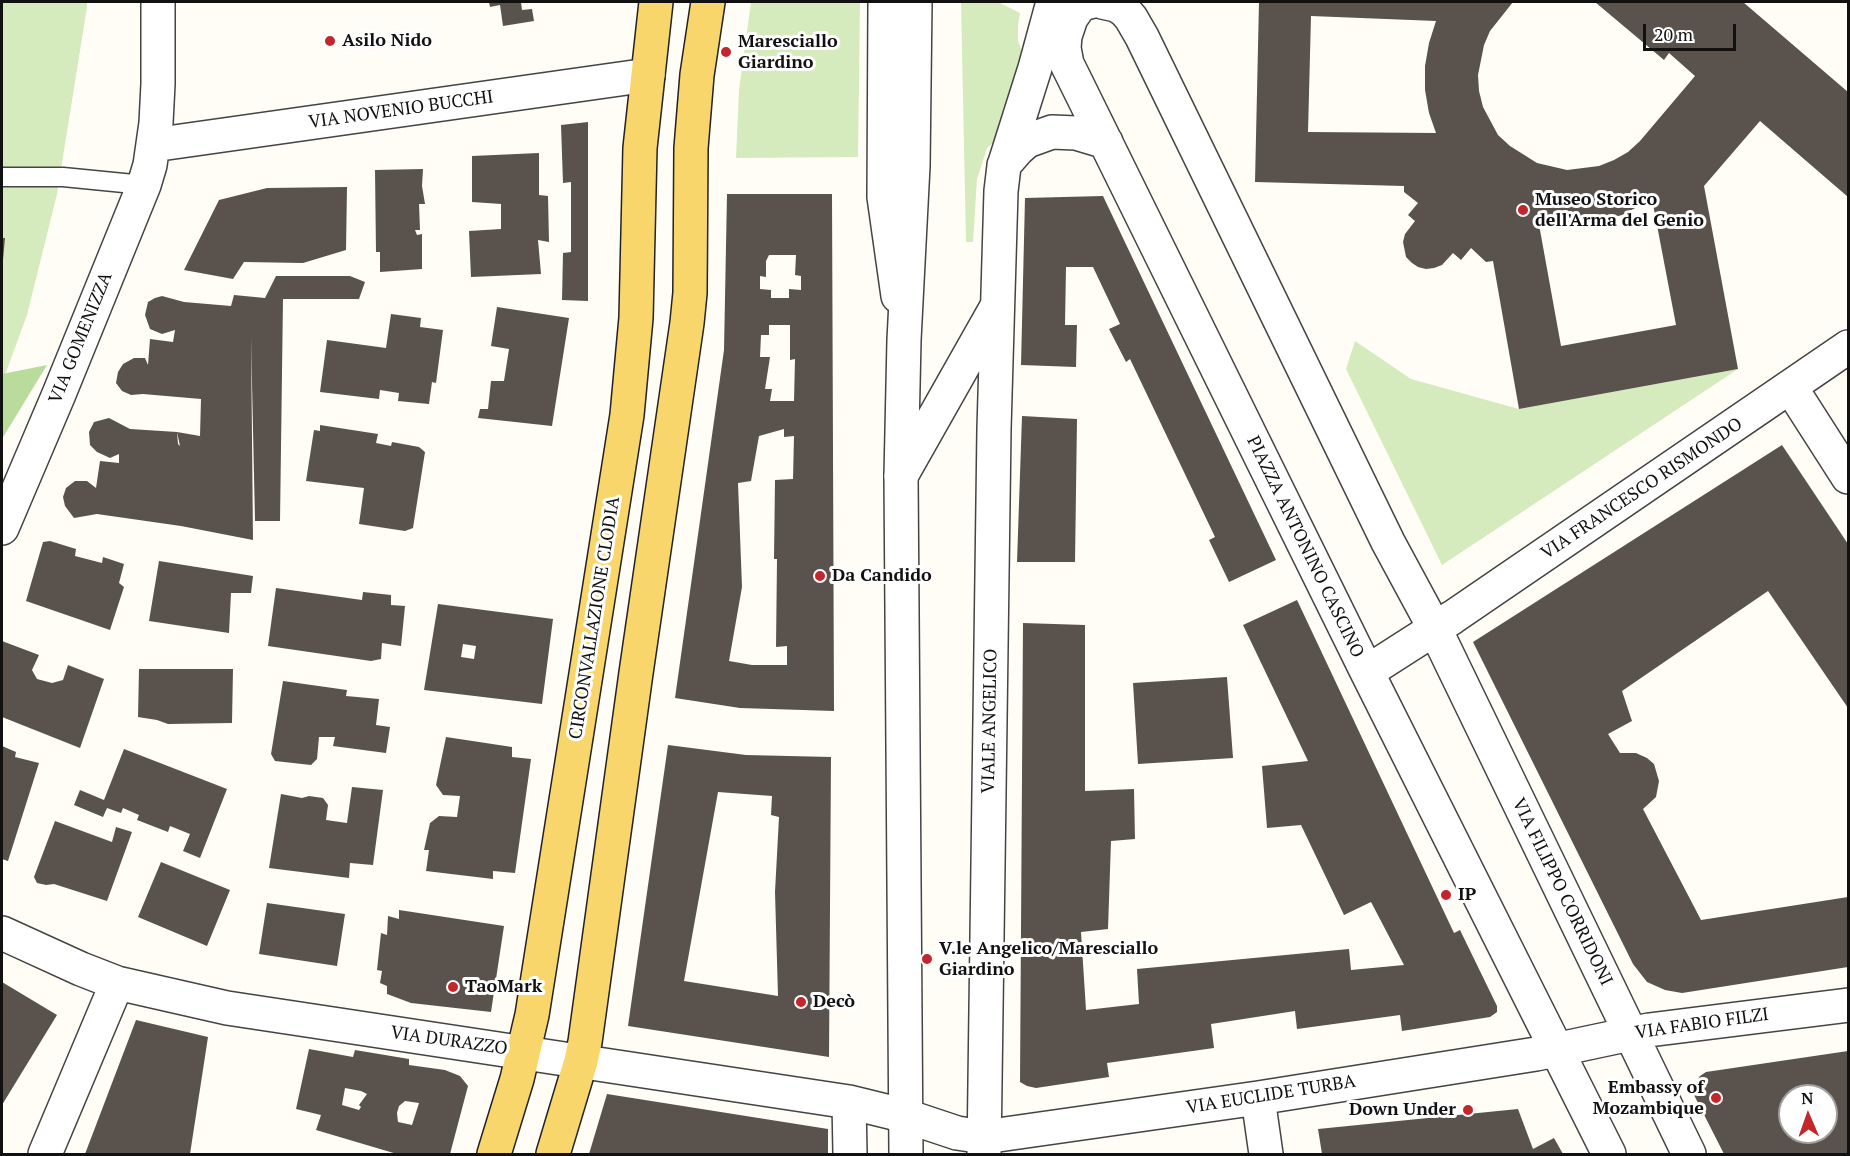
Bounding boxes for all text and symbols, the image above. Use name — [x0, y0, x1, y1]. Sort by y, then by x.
scale bar — [1646, 12, 1739, 50]
text: 20 m — [1654, 22, 1693, 46]
place label: Asilo Nido — [342, 30, 432, 52]
place label: Maresciallo Giardino — [738, 31, 838, 74]
marker: Asilo Nido — [323, 34, 337, 48]
marker: Maresciallo Giardino — [719, 45, 733, 59]
street label: VIA NOVENIO BUCCHI — [307, 86, 495, 134]
place label: Museo Storico dell'Arma del Genio — [1535, 189, 1704, 232]
marker: Museo Storico dell'Arma del Genio — [1516, 203, 1530, 217]
street label: VIA GOMENIZZA — [45, 269, 117, 407]
street label: VIA FRANCESCO RISMONDO — [1537, 413, 1747, 565]
street label: PIAZZA ANTONINO CASCINO — [1242, 433, 1368, 661]
street label: CIRCONVALLAZIONE CLODIA — [565, 495, 625, 741]
place label: Da Candido — [832, 565, 932, 587]
marker: Da Candido — [813, 569, 827, 583]
street label: VIALE ANGELICO — [978, 648, 1002, 794]
street label: VIA FILIPPO CORRIDONI — [1507, 795, 1617, 989]
place label: IP — [1458, 884, 1476, 906]
marker: IP — [1439, 888, 1453, 902]
place label: V.le Angelico/Maresciallo Giardino — [939, 938, 1158, 980]
marker: V.le Angelico/Maresciallo Giardino — [920, 952, 934, 966]
place label: TaoMark — [465, 976, 542, 998]
marker: TaoMark — [446, 980, 460, 994]
place label: Decò — [813, 991, 855, 1013]
marker: Decò — [794, 995, 808, 1009]
street label: VIA FABIO FILZI — [1634, 1004, 1770, 1044]
street label: VIA DURAZZO — [389, 1022, 509, 1060]
street label: VIA EUCLIDE TURBA — [1185, 1071, 1357, 1119]
place label: Embassy of Mozambique — [1593, 1077, 1704, 1120]
north arrow — [1778, 1084, 1838, 1144]
text: N — [1801, 1087, 1814, 1109]
marker: Embassy of Mozambique — [1709, 1091, 1723, 1105]
place label: Down Under — [1349, 1099, 1456, 1121]
marker: Down Under — [1461, 1103, 1475, 1117]

